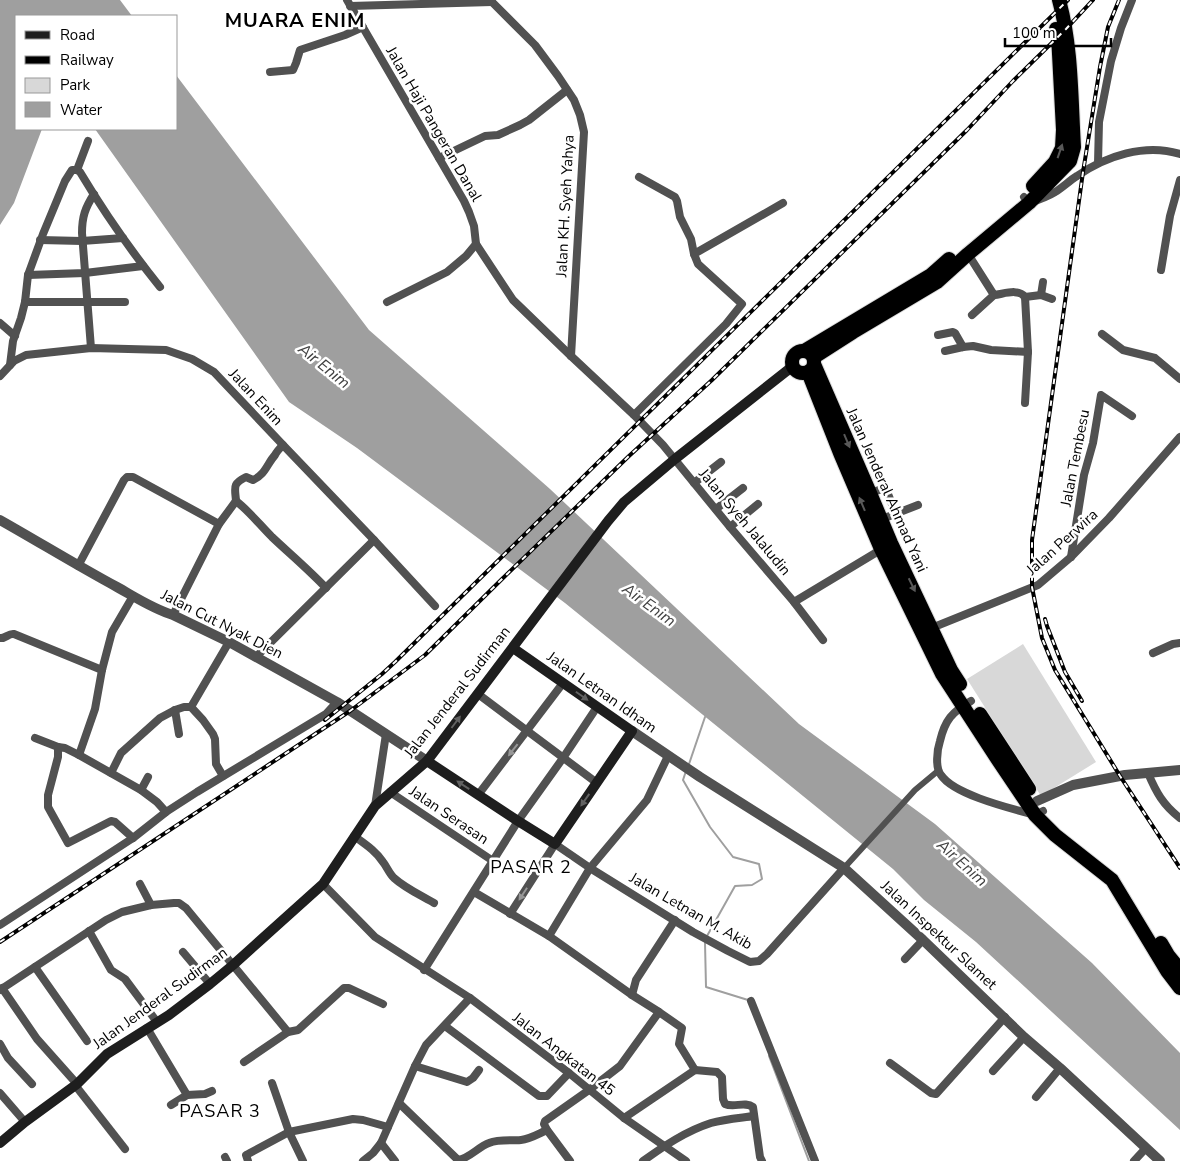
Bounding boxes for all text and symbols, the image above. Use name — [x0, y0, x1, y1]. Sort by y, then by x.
district label: MUARA ENIM — [225, 7, 365, 34]
legend — [15, 15, 178, 130]
scale bar — [1005, 15, 1111, 47]
text: 100 m — [1012, 23, 1056, 43]
text: Road — [60, 25, 95, 45]
street label: Jalan Haji Pangeran Danal — [381, 42, 487, 206]
text: Railway — [60, 50, 114, 70]
text: Park — [60, 75, 90, 95]
text: Water — [60, 100, 103, 120]
street label: Jalan KH. Syeh Yahya — [551, 134, 579, 279]
one-way arrow — [1056, 143, 1064, 158]
water label: Air Enim — [293, 338, 355, 394]
street label: Jalan Enim — [224, 363, 288, 430]
street label: Jalan Jenderal Ahmad Yani — [841, 404, 932, 575]
street label: Jalan Tembesu — [1056, 408, 1094, 509]
one-way arrow — [844, 434, 852, 448]
street label: Jalan Syeh Jalaludin — [694, 464, 796, 580]
one-way arrow — [858, 496, 866, 511]
street label: Jalan Perwira — [1021, 504, 1102, 580]
water label: Air Enim — [617, 578, 680, 632]
one-way arrow — [907, 578, 916, 593]
street label: Jalan Cut Nyak Dien — [157, 584, 286, 663]
street label: Jalan Jenderal Sudirman — [399, 622, 515, 763]
street label: Jalan Letnan Idham — [542, 646, 661, 737]
one-way arrow — [575, 691, 588, 701]
one-way arrow — [451, 716, 462, 729]
one-way arrow — [507, 743, 518, 756]
one-way arrow — [457, 780, 470, 789]
street label: Jalan Serasan — [405, 781, 493, 849]
one-way arrow — [580, 793, 590, 807]
water label: Air Enim — [931, 834, 992, 892]
district label: PASAR 2 — [490, 855, 572, 879]
street label: Jalan Letnan M. Akib — [625, 867, 756, 954]
street label: Jalan Inspektur Slamet — [876, 875, 1002, 995]
one-way arrow — [519, 887, 528, 900]
street label: Jalan Jenderal Sudirman — [88, 942, 231, 1054]
street label: Jalan Angkatan 45 — [508, 1007, 619, 1100]
district label: PASAR 3 — [179, 1099, 261, 1123]

